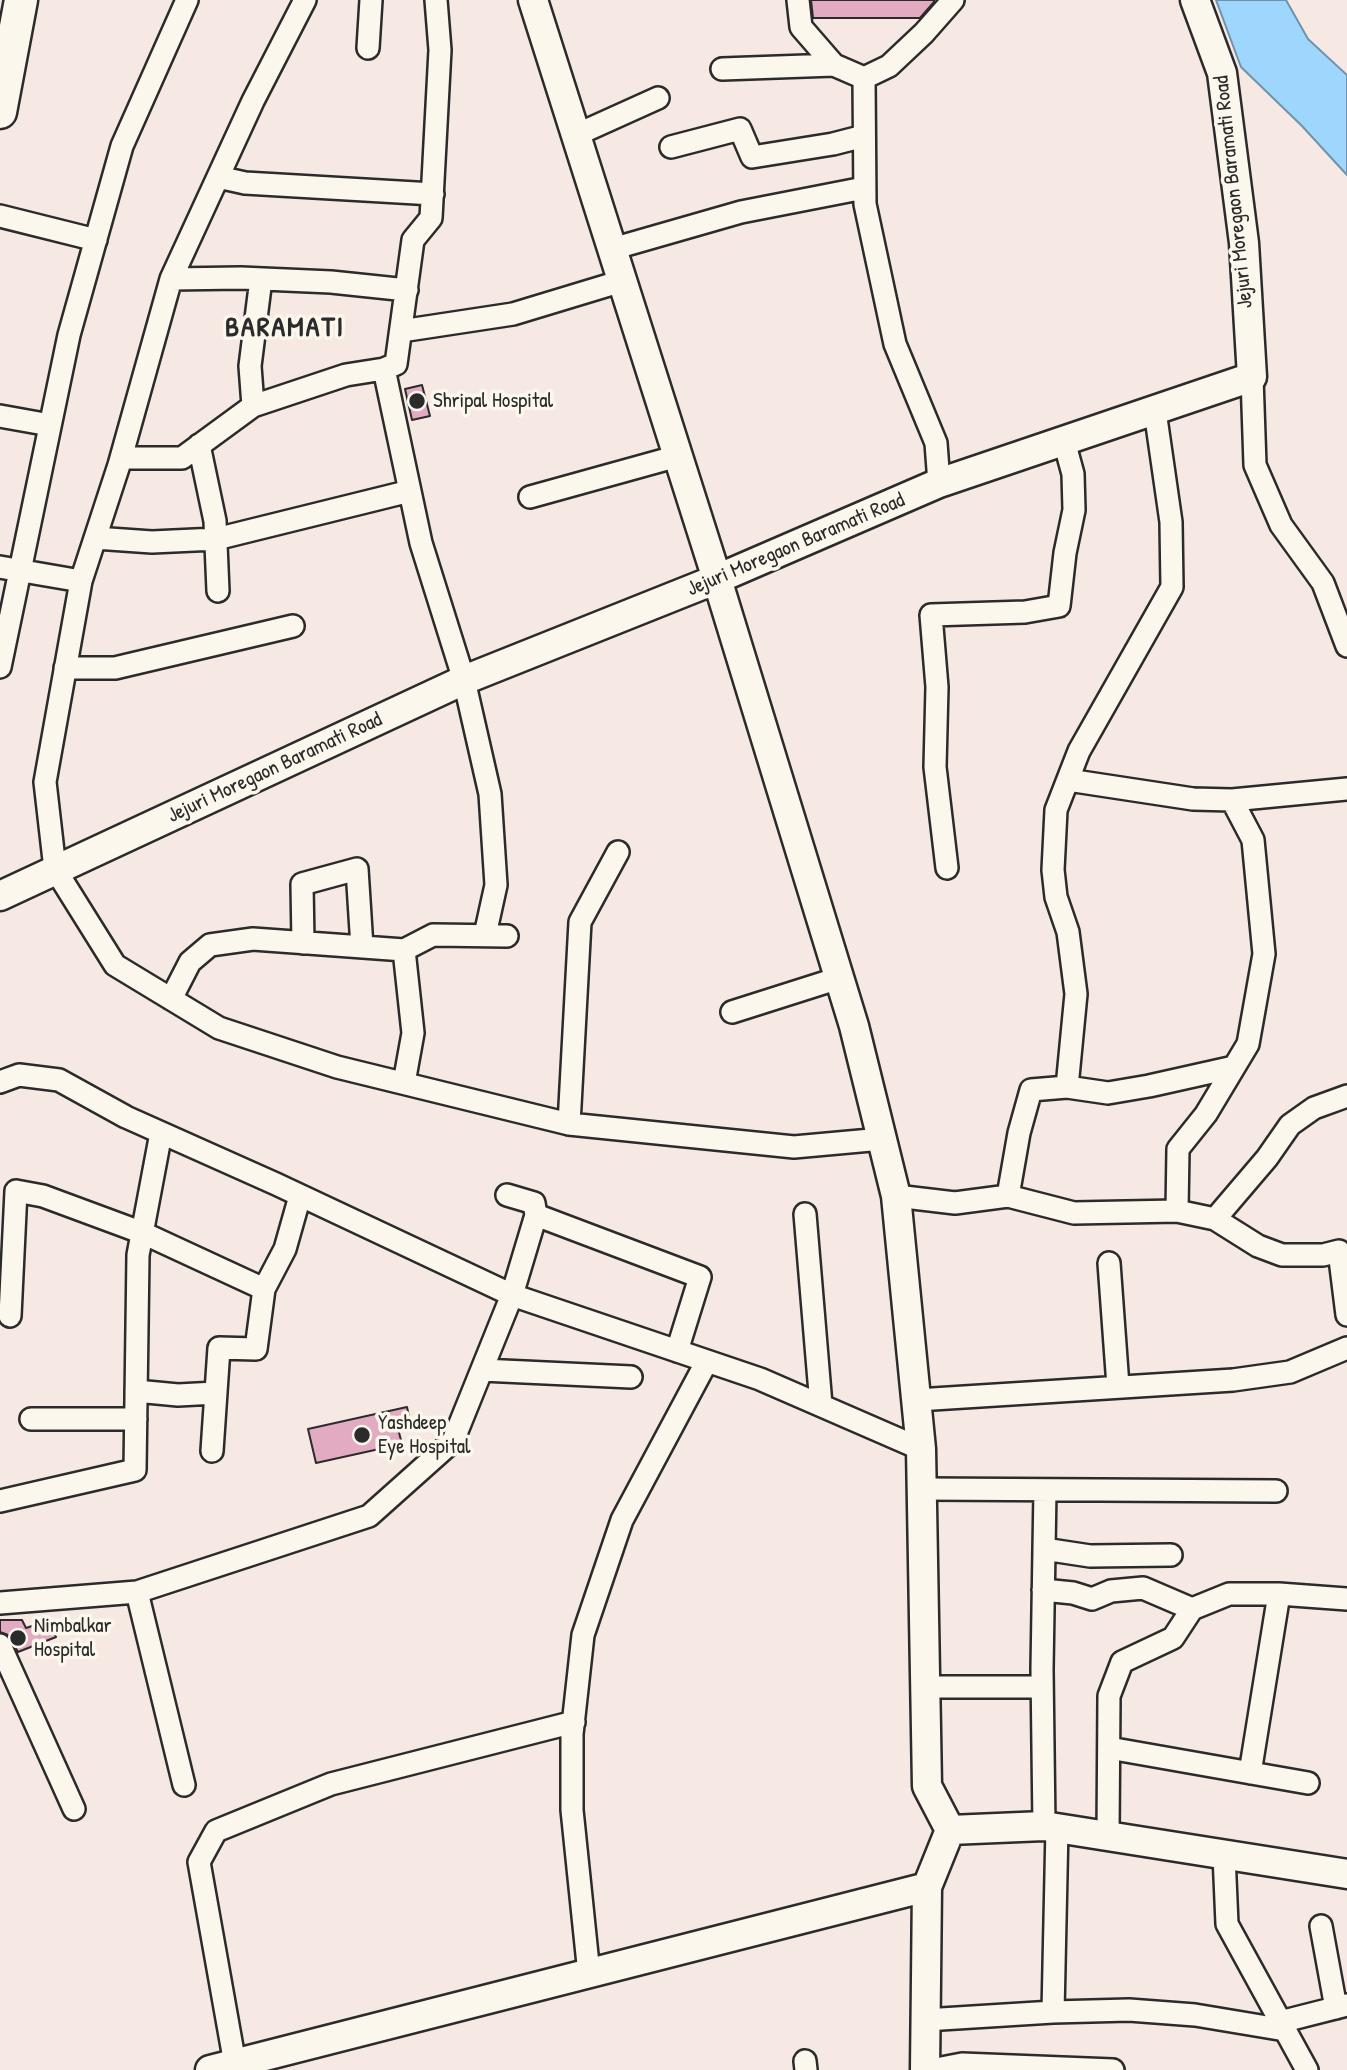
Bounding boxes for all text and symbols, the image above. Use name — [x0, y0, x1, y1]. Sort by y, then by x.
street label: Jejuri Moregaon Baramati Road — [1209, 74, 1259, 310]
district label: BARAMATI — [226, 312, 344, 346]
place label: Shripal Hospital — [433, 388, 553, 414]
marker: Shripal Hospital — [407, 391, 427, 411]
street label: Jejuri Moregaon Baramati Road — [684, 488, 908, 602]
street label: Jejuri Moregaon Baramati Road — [164, 707, 386, 829]
place label: Yashdeep Eye Hospital — [378, 1410, 470, 1460]
marker: Yashdeep Eye Hospital — [352, 1425, 372, 1445]
place label: Nimbalkar Hospital — [34, 1613, 112, 1663]
marker: Nimbalkar Hospital — [8, 1628, 28, 1648]

